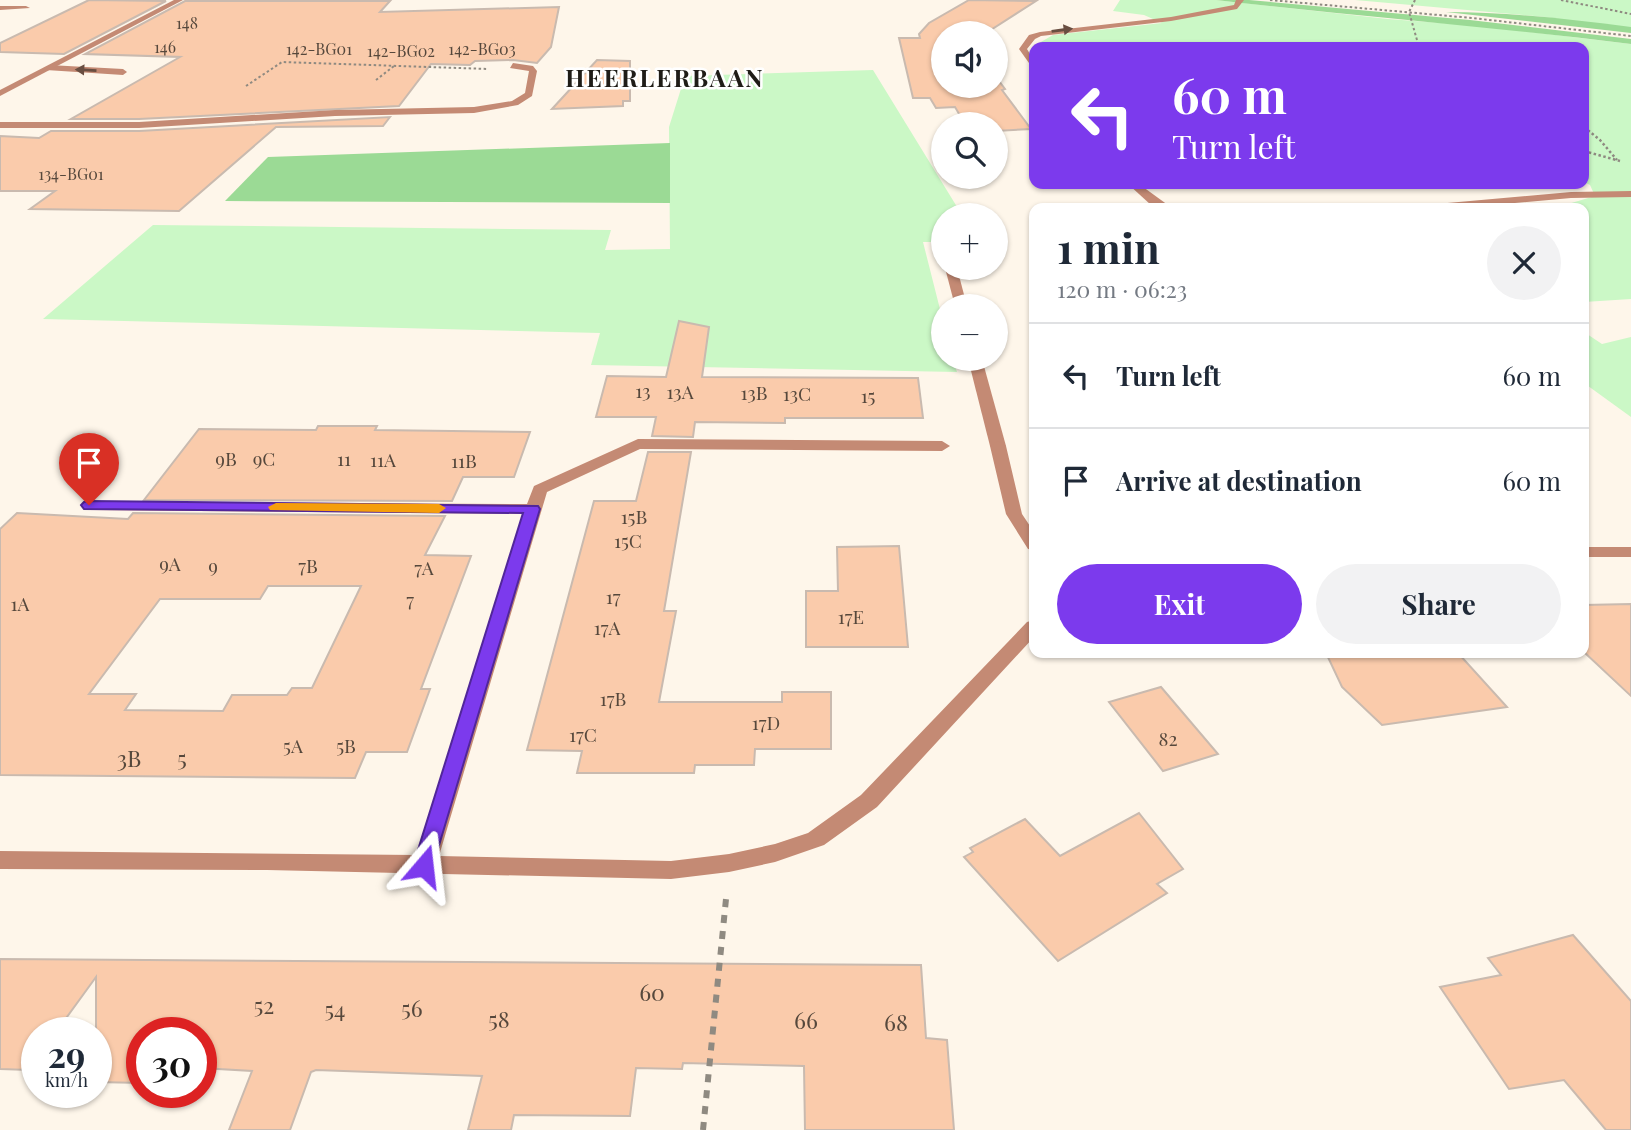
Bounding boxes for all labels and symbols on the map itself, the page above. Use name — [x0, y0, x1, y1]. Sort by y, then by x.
house number: 148 — [176, 12, 198, 33]
one-way arrow — [1051, 25, 1073, 36]
house number: 146 — [154, 36, 176, 57]
house number: 142-BG01 — [286, 38, 352, 59]
house number: 142-BG03 — [448, 38, 516, 59]
house number: 142-BG02 — [367, 40, 435, 61]
district label: HEERLERBAAN — [565, 61, 765, 93]
one-way arrow — [75, 64, 97, 75]
house number: 134-BG01 — [38, 163, 104, 184]
house number: 13 — [635, 377, 651, 403]
house number: 13A — [666, 378, 695, 404]
house number: 13B — [740, 379, 768, 405]
house number: 13C — [783, 380, 811, 406]
house number: 15 — [861, 382, 875, 408]
pin — [59, 433, 119, 505]
house number: 9B — [215, 445, 237, 471]
house number: 9C — [253, 445, 275, 471]
house number: 11 — [337, 445, 351, 471]
house number: 11A — [370, 446, 397, 472]
house number: 11B — [451, 447, 477, 473]
house number: 15B — [621, 503, 647, 529]
house number: 15C — [614, 527, 642, 553]
house number: 9A — [159, 550, 182, 576]
house number: 9 — [208, 552, 218, 578]
house number: 7B — [298, 552, 318, 578]
house number: 7A — [414, 554, 435, 580]
house number: 17 — [606, 583, 621, 609]
house number: 7 — [406, 586, 414, 612]
house number: 1A — [10, 590, 31, 616]
house number: 17E — [838, 603, 864, 629]
house number: 17A — [594, 614, 621, 640]
house number: 17B — [600, 685, 626, 711]
house number: 17D — [752, 709, 780, 735]
house number: 17C — [569, 721, 597, 747]
house number: 82 — [1159, 725, 1177, 751]
house number: 5A — [283, 732, 304, 758]
house number: 5B — [336, 732, 356, 758]
house number: 3B — [117, 742, 141, 773]
house number: 5 — [177, 742, 187, 773]
position arrow — [387, 829, 461, 903]
house number: 60 — [639, 976, 665, 1007]
house number: 52 — [254, 989, 274, 1020]
house number: 56 — [401, 992, 423, 1023]
house number: 54 — [325, 993, 345, 1024]
house number: 58 — [488, 1003, 510, 1034]
house number: 66 — [794, 1004, 818, 1035]
house number: 68 — [884, 1006, 908, 1037]
speed limit sign: 30 — [126, 1017, 217, 1108]

